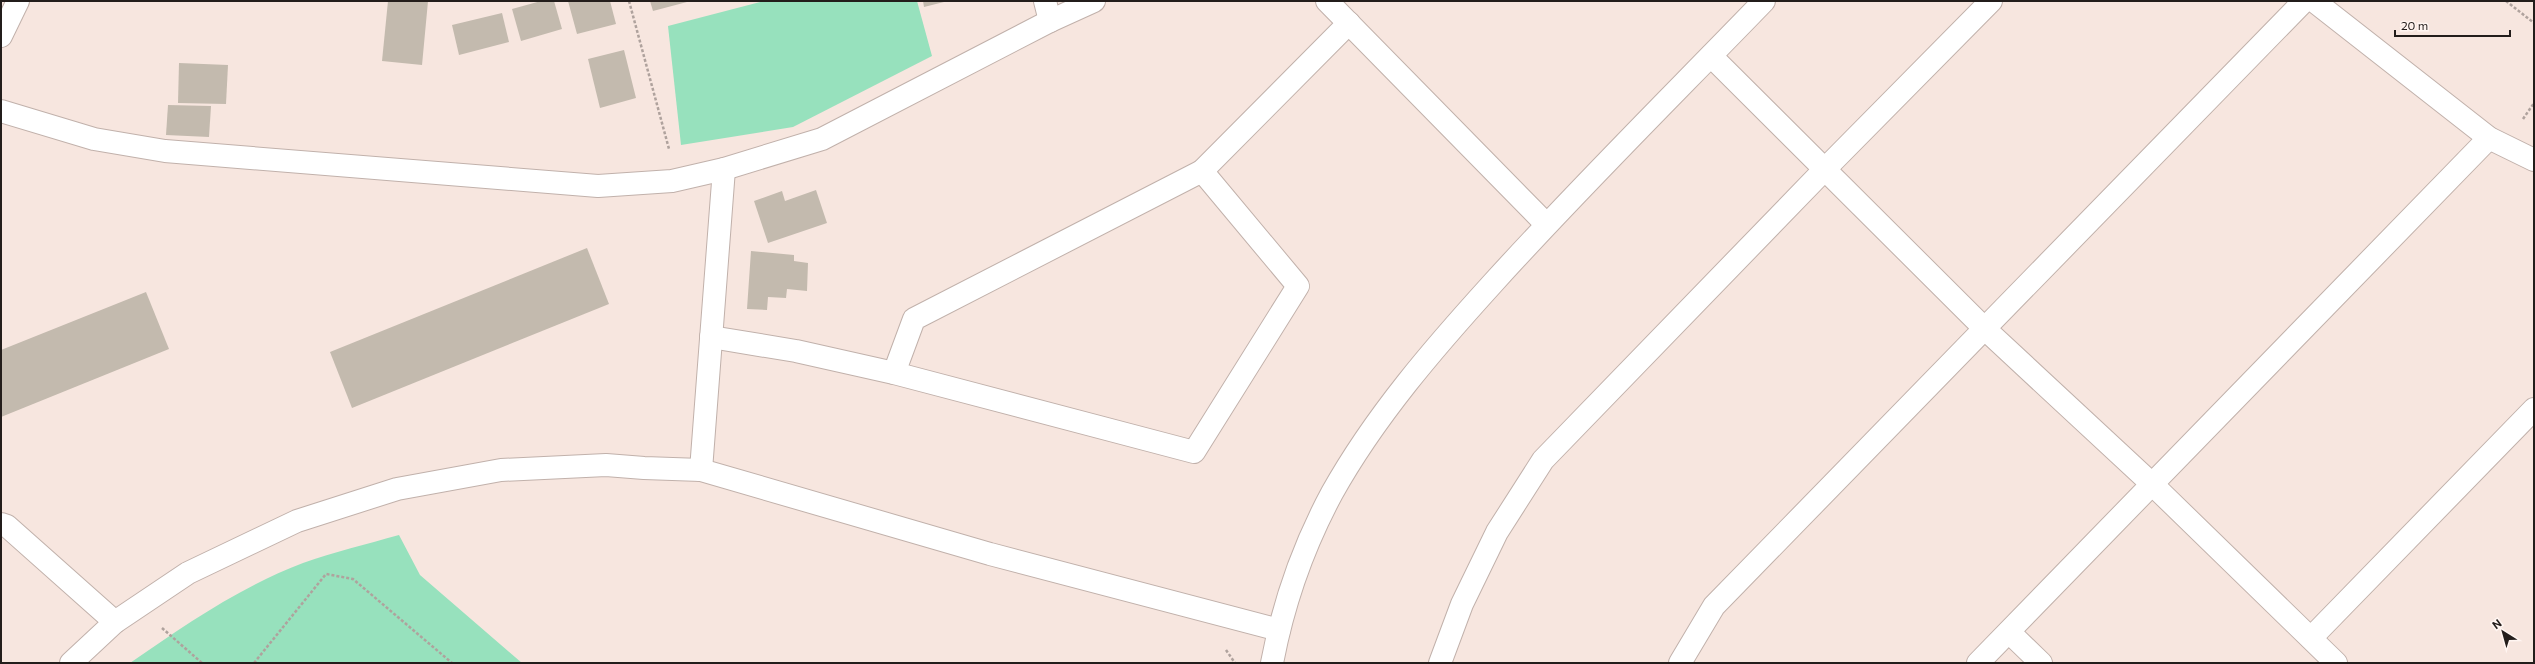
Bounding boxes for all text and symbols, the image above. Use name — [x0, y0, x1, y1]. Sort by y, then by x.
scale bar — [2395, 12, 2510, 38]
text: 20 m — [2401, 18, 2428, 32]
north arrow — [2483, 612, 2523, 652]
text: N — [2489, 616, 2504, 631]

